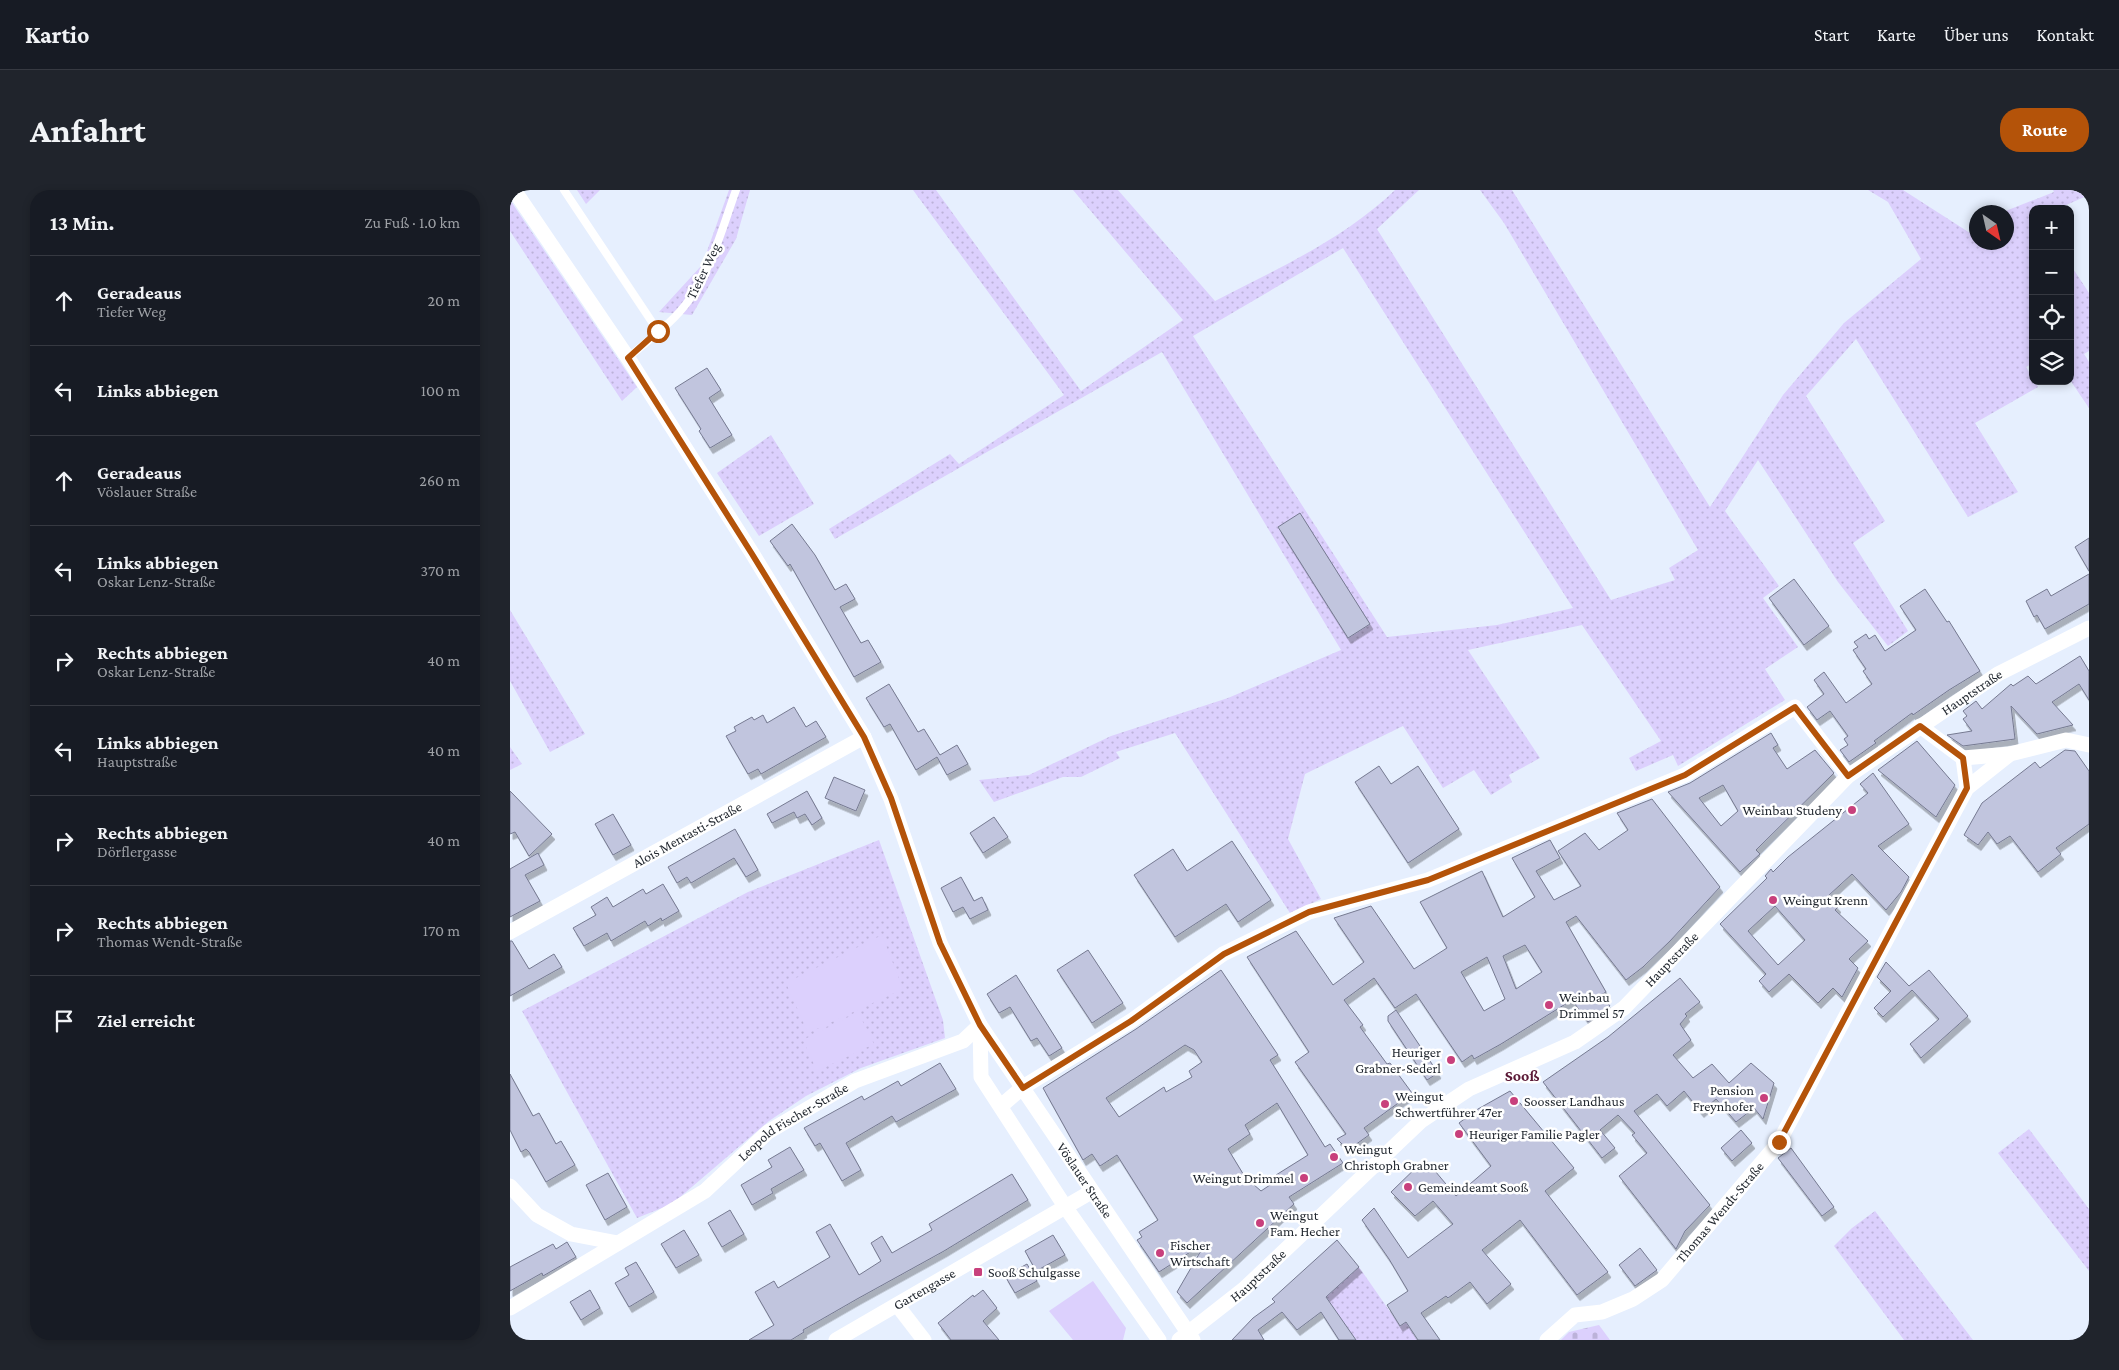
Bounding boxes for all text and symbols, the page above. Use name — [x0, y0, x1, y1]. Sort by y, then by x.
text: Kartio — [25, 21, 90, 48]
text: Start — [1814, 25, 1849, 45]
text: Karte — [1877, 25, 1916, 45]
text: Über uns — [1944, 25, 2009, 45]
text: Kontakt — [2037, 25, 2094, 45]
button: Route — [2000, 108, 2089, 152]
text: Anfahrt — [30, 111, 146, 150]
north arrow — [1969, 205, 2014, 250]
map controls — [2029, 205, 2074, 385]
button: + — [2029, 205, 2074, 250]
text: 13 Min. — [50, 211, 114, 235]
text: Zu Fuß · 1.0 km — [364, 214, 460, 231]
street label: Tiefer Weg — [683, 240, 724, 302]
button: − — [2029, 250, 2074, 295]
text: Geradeaus — [97, 282, 182, 303]
icon: ahead — [50, 287, 78, 315]
text: 20 m — [427, 292, 460, 309]
button: locate — [2029, 295, 2074, 340]
text: Tiefer Weg — [97, 303, 166, 320]
route start — [647, 320, 670, 343]
button: layers — [2029, 340, 2074, 385]
icon: left — [50, 377, 78, 405]
text: Links abbiegen — [97, 380, 219, 401]
text: 100 m — [421, 382, 460, 399]
text: Geradeaus — [97, 462, 182, 483]
icon: ahead — [50, 467, 78, 495]
text: 260 m — [419, 472, 460, 489]
text: Vöslauer Straße — [97, 483, 197, 500]
text: Links abbiegen — [97, 552, 219, 573]
icon: left — [50, 557, 78, 585]
text: 370 m — [421, 562, 460, 579]
text: Oskar Lenz-Straße — [97, 573, 215, 590]
text: Rechts abbiegen — [97, 642, 228, 663]
icon: right — [50, 647, 78, 675]
text: 40 m — [427, 652, 460, 669]
text: Oskar Lenz-Straße — [97, 663, 215, 680]
street label: Hauptstraße — [1938, 665, 2005, 718]
text: Links abbiegen — [97, 732, 219, 753]
icon: left — [50, 737, 78, 765]
text: 40 m — [427, 742, 460, 759]
text: Hauptstraße — [97, 753, 177, 770]
street label: Alois Mentasti-Straße — [630, 798, 744, 871]
place label: Weinbau Studeny — [1743, 802, 1843, 818]
marker: Weinbau Studeny — [1846, 804, 1858, 816]
text: Rechts abbiegen — [97, 822, 228, 843]
icon: right — [50, 827, 78, 855]
text: 40 m — [427, 832, 460, 849]
text: Dörflergasse — [97, 843, 177, 860]
place label: Weingut Krenn — [1783, 892, 1868, 908]
marker: Weingut Krenn — [1767, 894, 1779, 906]
text: Rechts abbiegen — [97, 912, 228, 933]
icon: right — [50, 917, 78, 945]
text: 170 m — [423, 922, 460, 939]
street label: Hauptstraße — [1641, 928, 1701, 990]
text: Thomas Wendt-Straße — [97, 933, 242, 950]
place label: Weinbau Drimmel 57 — [1559, 989, 1625, 1021]
marker: Weinbau Drimmel 57 — [1543, 999, 1555, 1011]
icon: arrive — [50, 1007, 78, 1035]
text: Ziel erreicht — [97, 1010, 195, 1031]
place label: Heuriger Grabner-Sederl — [1355, 1044, 1441, 1076]
marker: Heuriger Grabner-Sederl — [1445, 1054, 1457, 1066]
district label: Sooß — [1505, 1067, 1539, 1084]
street label: Leopold Fischer-Straße — [734, 1079, 851, 1164]
place label: Pension Freynhofer — [1693, 1082, 1754, 1114]
place label: Weingut Schwertführer 47er — [1395, 1088, 1502, 1120]
marker: Pension Freynhofer — [1758, 1092, 1770, 1104]
place label: Soosser Landhaus — [1524, 1093, 1624, 1109]
marker: Soosser Landhaus — [1508, 1095, 1520, 1107]
marker: Weingut Schwertführer 47er — [1379, 1098, 1391, 1110]
place label: Heuriger Familie Pagler — [1469, 1126, 1600, 1142]
marker: Heuriger Familie Pagler — [1453, 1128, 1465, 1140]
route end — [1768, 1131, 1791, 1154]
street label: Vöslauer Straße — [1054, 1140, 1116, 1221]
place label: Weingut Christoph Grabner — [1344, 1141, 1449, 1173]
marker: Weingut Christoph Grabner — [1328, 1151, 1340, 1163]
street label: Thomas Wendt-Straße — [1672, 1158, 1767, 1266]
place label: Weingut Drimmel — [1193, 1170, 1294, 1186]
marker: Weingut Drimmel — [1298, 1172, 1310, 1184]
place label: Gemeindeamt Sooß — [1418, 1179, 1529, 1195]
marker: Gemeindeamt Sooß — [1402, 1181, 1414, 1193]
place label: Weingut Fam. Hecher — [1270, 1207, 1340, 1239]
marker: Weingut Fam. Hecher — [1254, 1217, 1266, 1229]
place label: Fischer Wirtschaft — [1170, 1237, 1230, 1269]
street label: Hauptstraße — [1227, 1246, 1289, 1305]
marker: Fischer Wirtschaft — [1154, 1247, 1166, 1259]
place label: Sooß Schulgasse — [988, 1264, 1080, 1280]
street label: Gartengasse — [890, 1265, 958, 1313]
marker: Sooß Schulgasse — [972, 1266, 984, 1278]

